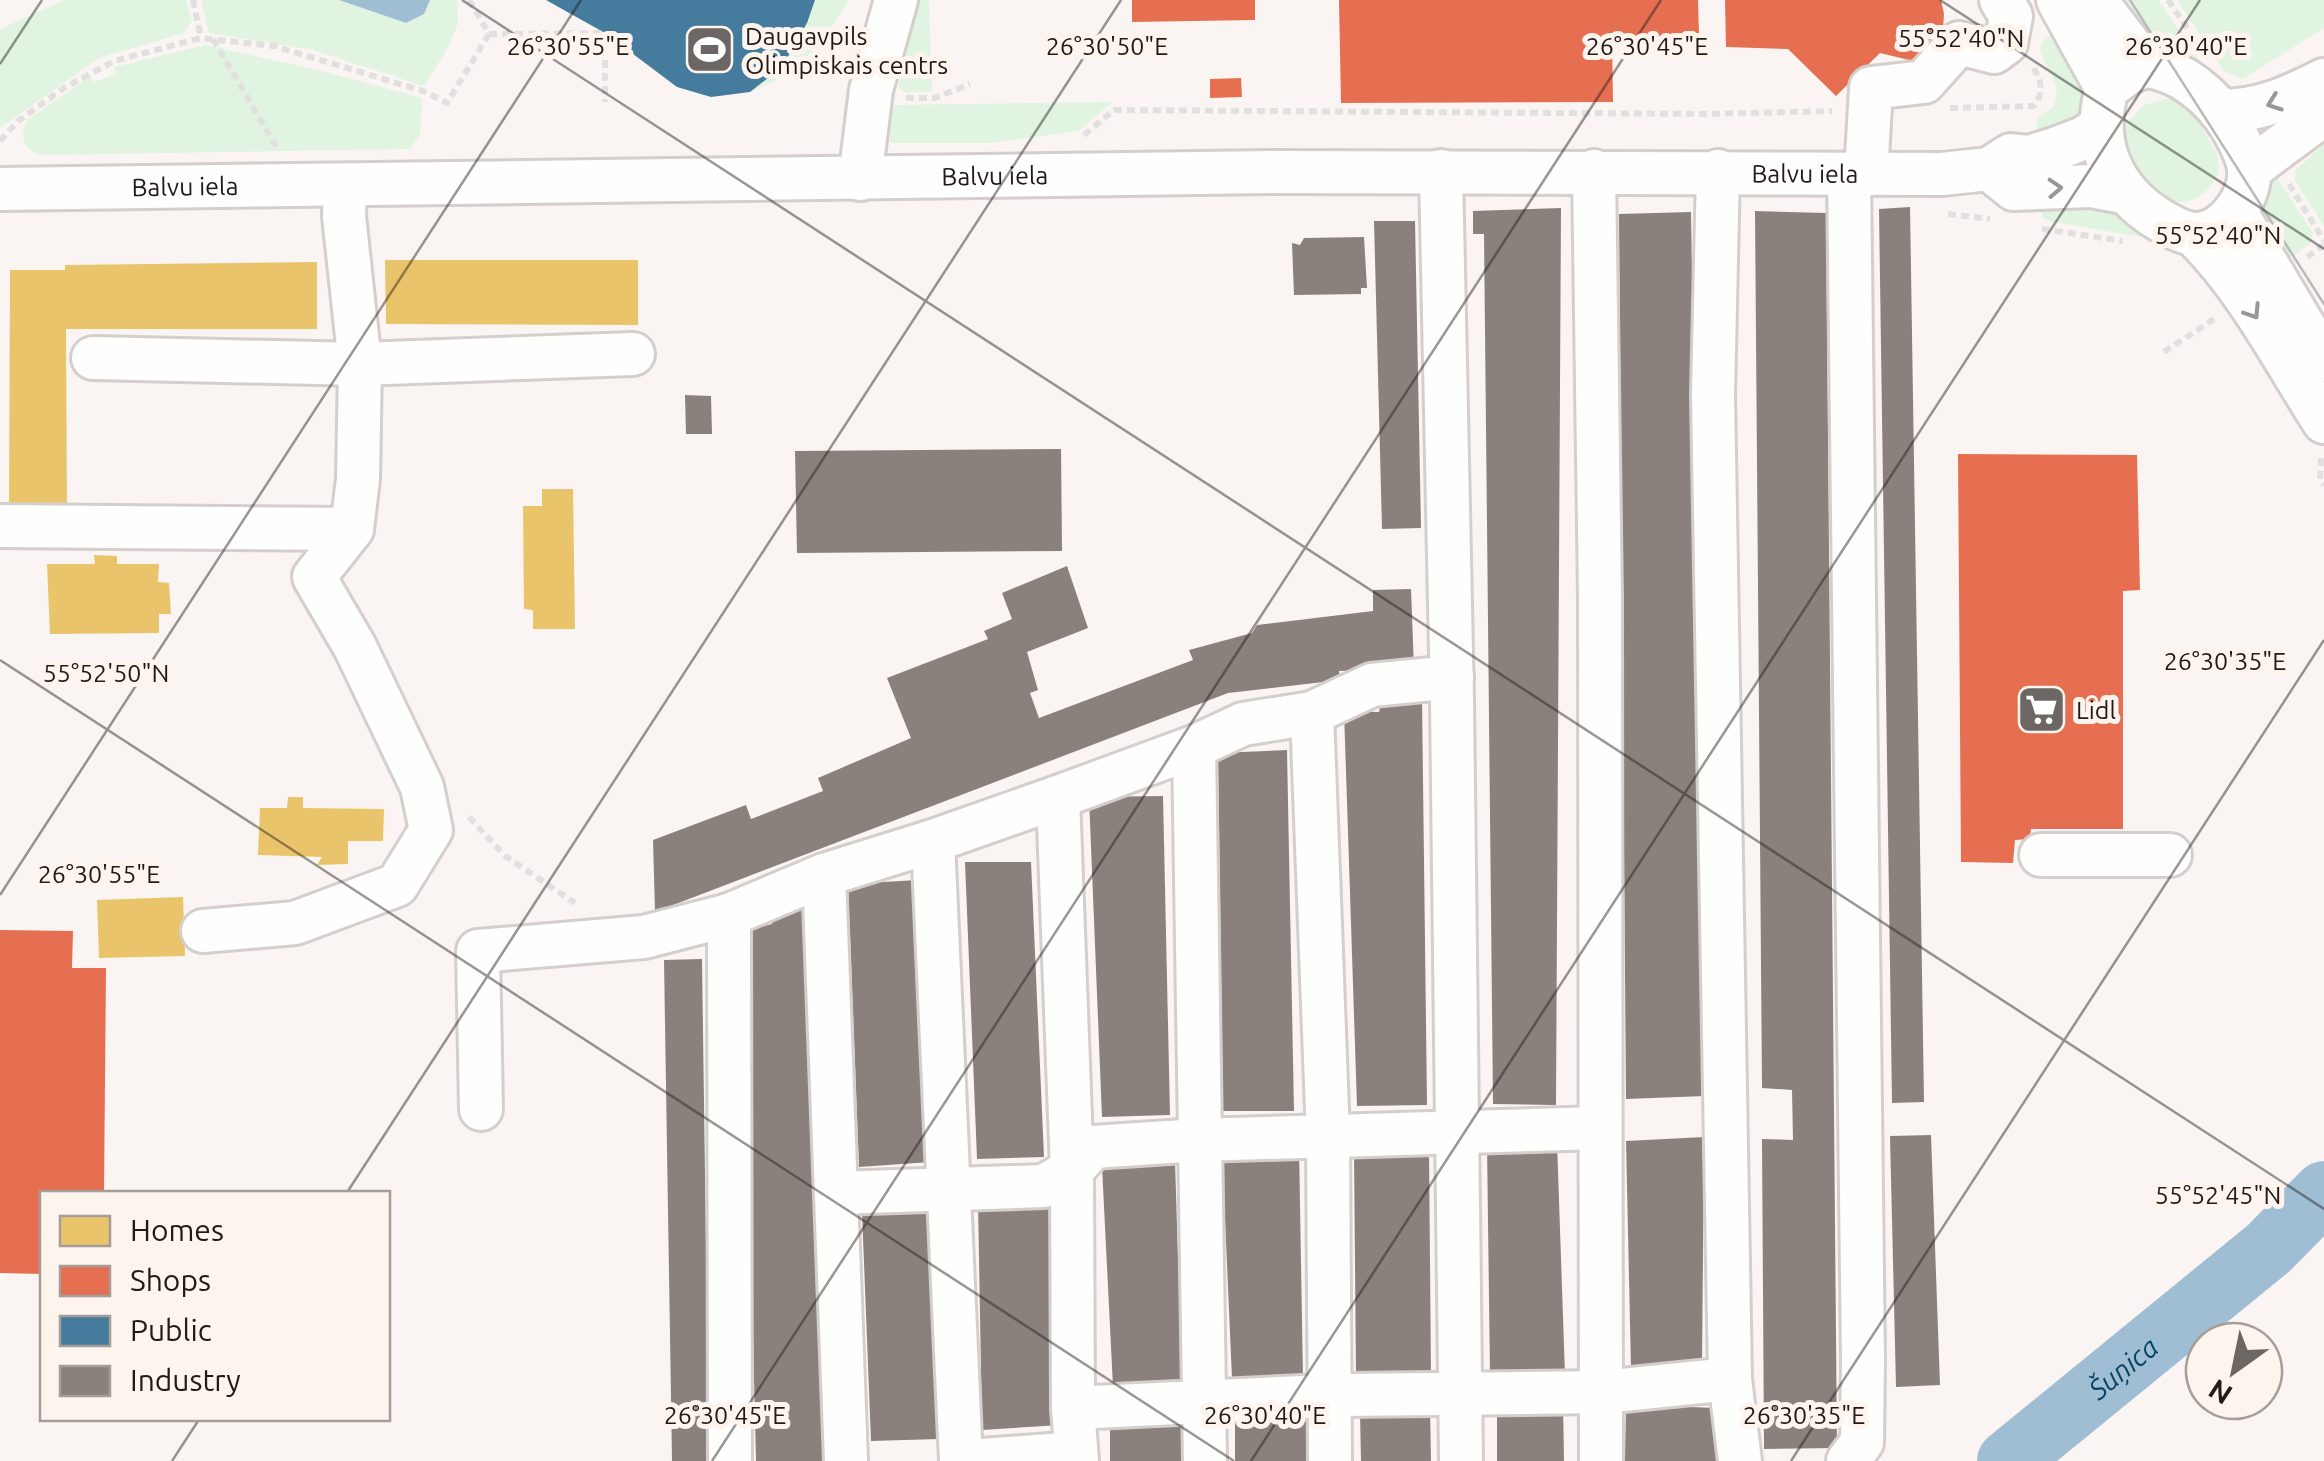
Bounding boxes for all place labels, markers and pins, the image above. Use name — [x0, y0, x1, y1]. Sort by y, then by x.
place label: Daugavpils Olimpiskais centrs — [745, 22, 948, 79]
sports icon: Daugavpils Olimpiskais centrs — [684, 24, 736, 76]
supermarket icon: Lidl — [2015, 684, 2067, 736]
place label: Lidl — [2076, 696, 2116, 724]

